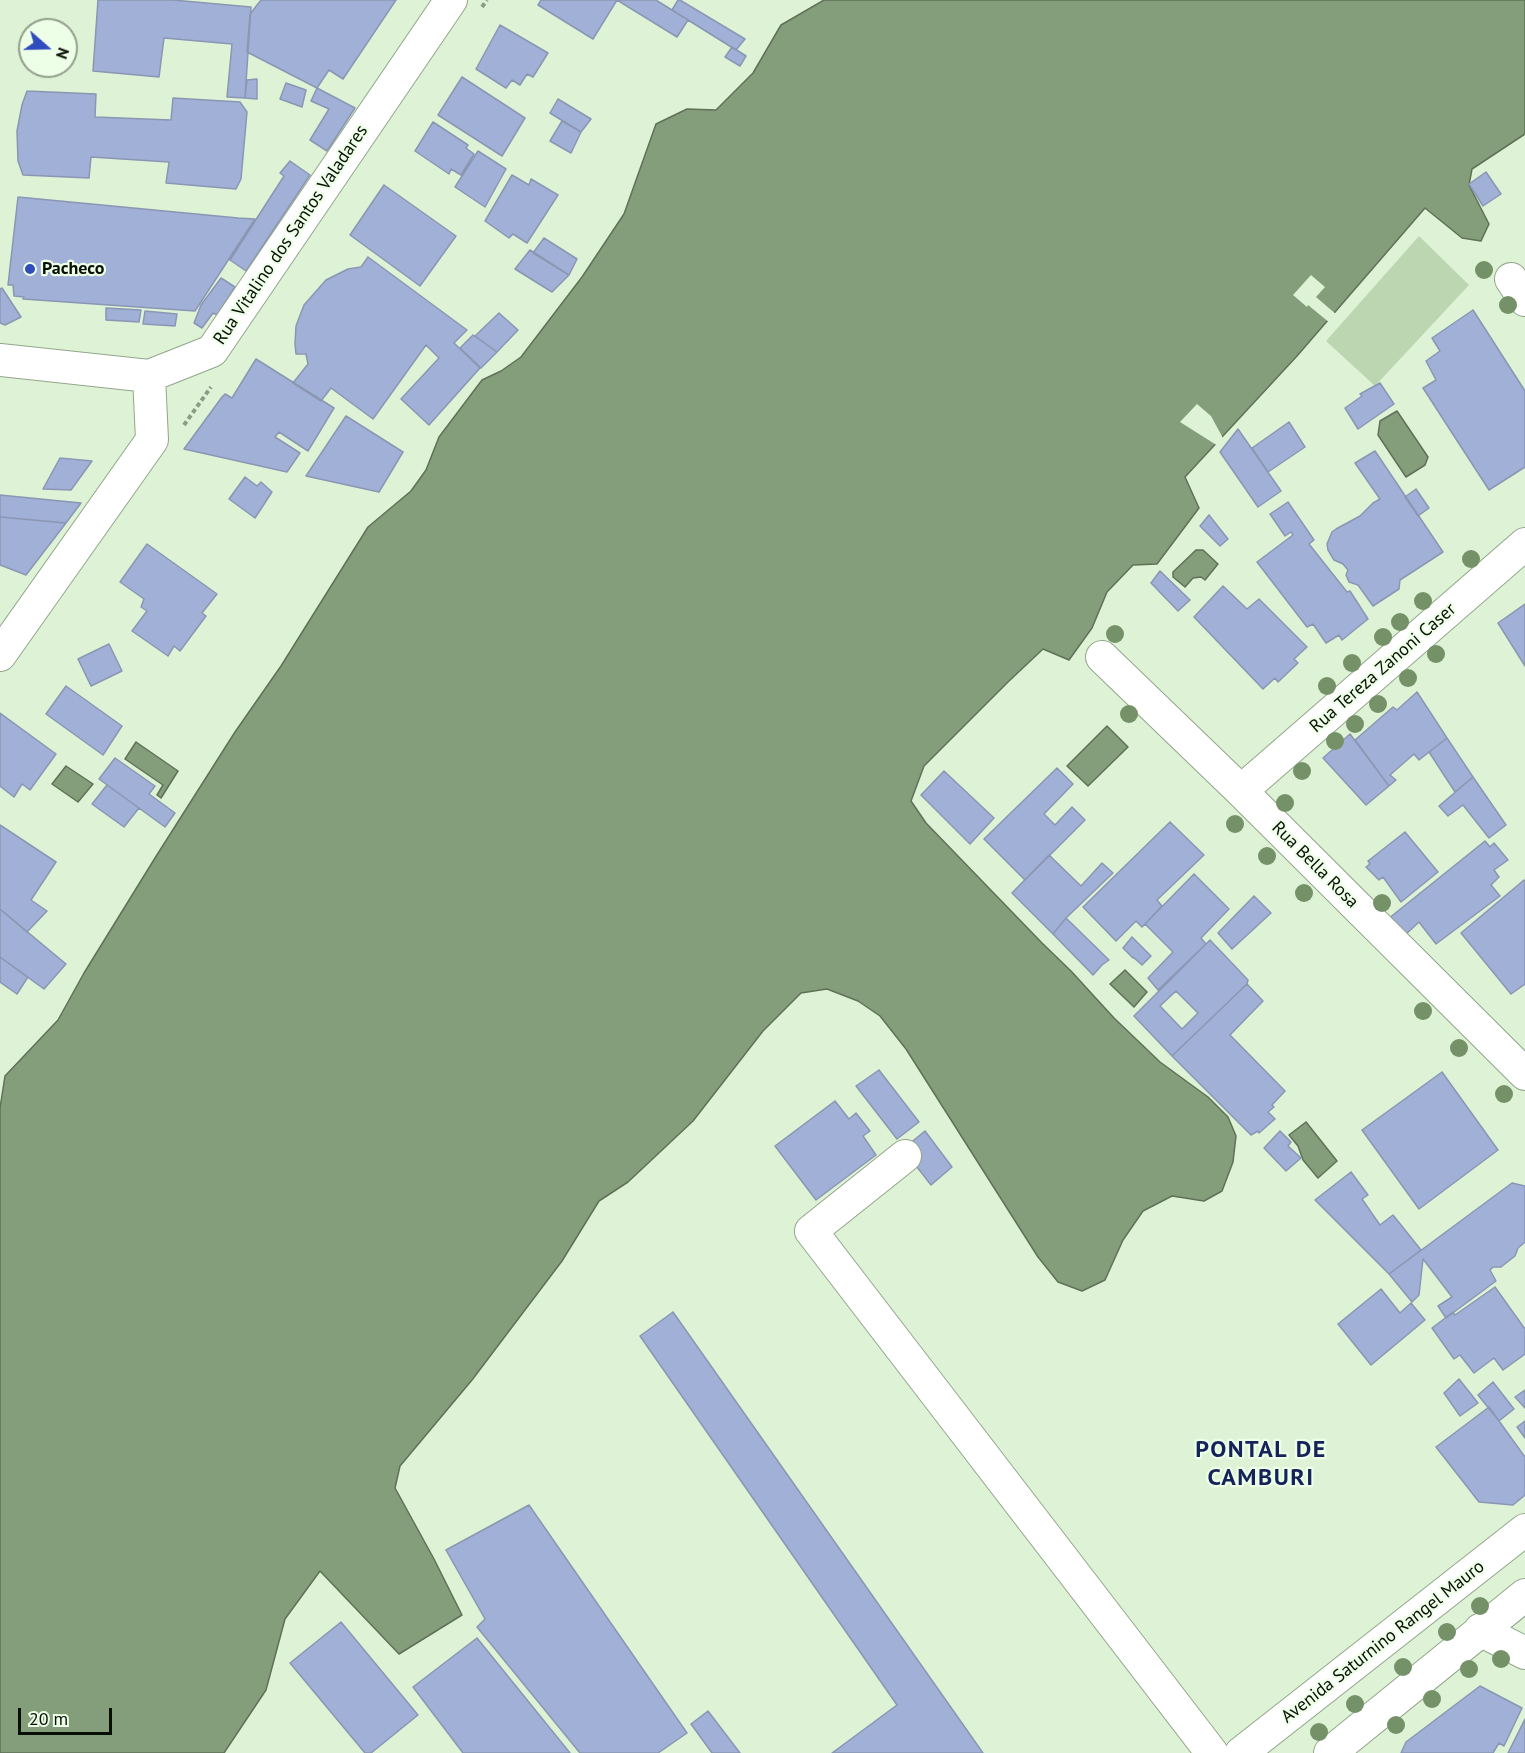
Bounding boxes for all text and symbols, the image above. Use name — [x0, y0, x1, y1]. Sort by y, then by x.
north arrow — [18, 18, 78, 78]
text: N — [52, 45, 74, 62]
street label: Rua Vitalino dos Santos Valadares — [209, 121, 373, 349]
place label: Pacheco — [42, 258, 105, 280]
marker: Pacheco — [23, 262, 37, 276]
street label: Rua Tereza Zanoni Caser — [1305, 599, 1461, 737]
street label: Rua Bella Rosa — [1267, 817, 1363, 913]
district label: PONTAL DE CAMBURI — [1195, 1436, 1327, 1492]
street label: Avenida Saturnino Rangel Mauro — [1277, 1556, 1489, 1728]
scale bar — [21, 1696, 116, 1734]
text: 20 m — [29, 1707, 68, 1730]

